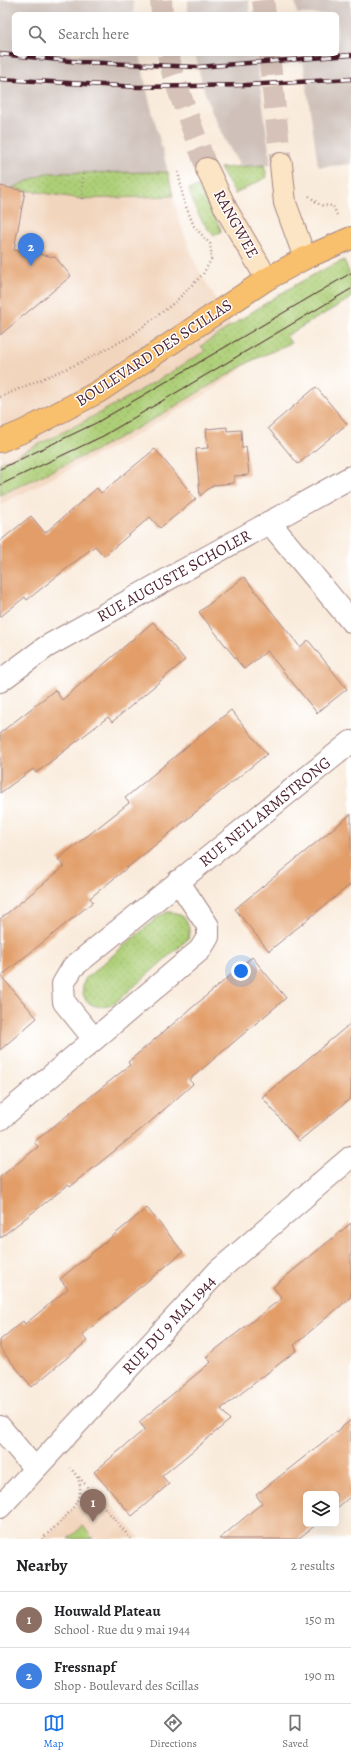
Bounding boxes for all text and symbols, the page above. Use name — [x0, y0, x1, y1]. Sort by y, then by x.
search box — [12, 12, 339, 56]
icon: search — [26, 23, 48, 45]
text: Search here — [58, 24, 129, 44]
street label: RANGWEE — [208, 186, 264, 262]
pin: 2 — [18, 233, 44, 266]
street label: BOULEVARD DES SCILLAS — [72, 294, 236, 412]
street label: RUE AUGUSTE SCHOLER — [93, 524, 255, 628]
street label: RUE NEIL ARMSTRONG — [194, 752, 336, 872]
your location — [231, 961, 251, 981]
street label: RUE DU 9 MAI 1944 — [117, 1271, 221, 1379]
pin: 1 — [80, 1489, 106, 1522]
map controls — [303, 1491, 339, 1527]
button: layers — [303, 1491, 339, 1527]
text: Nearby — [16, 1554, 67, 1577]
text: 2 results — [291, 1557, 335, 1574]
text: Houwald Plateau — [54, 1601, 161, 1621]
text: 1 — [27, 1611, 31, 1628]
text: 150 m — [305, 1611, 335, 1628]
text: School · Rue du 9 mai 1944 — [54, 1621, 190, 1638]
text: Fressnapf — [54, 1657, 116, 1677]
text: 2 — [26, 1667, 32, 1684]
text: 190 m — [304, 1667, 335, 1684]
text: Shop · Boulevard des Scillas — [54, 1677, 199, 1694]
tab: Map — [43, 1712, 65, 1751]
tab: Directions — [150, 1712, 197, 1751]
tab: Saved — [282, 1712, 308, 1751]

